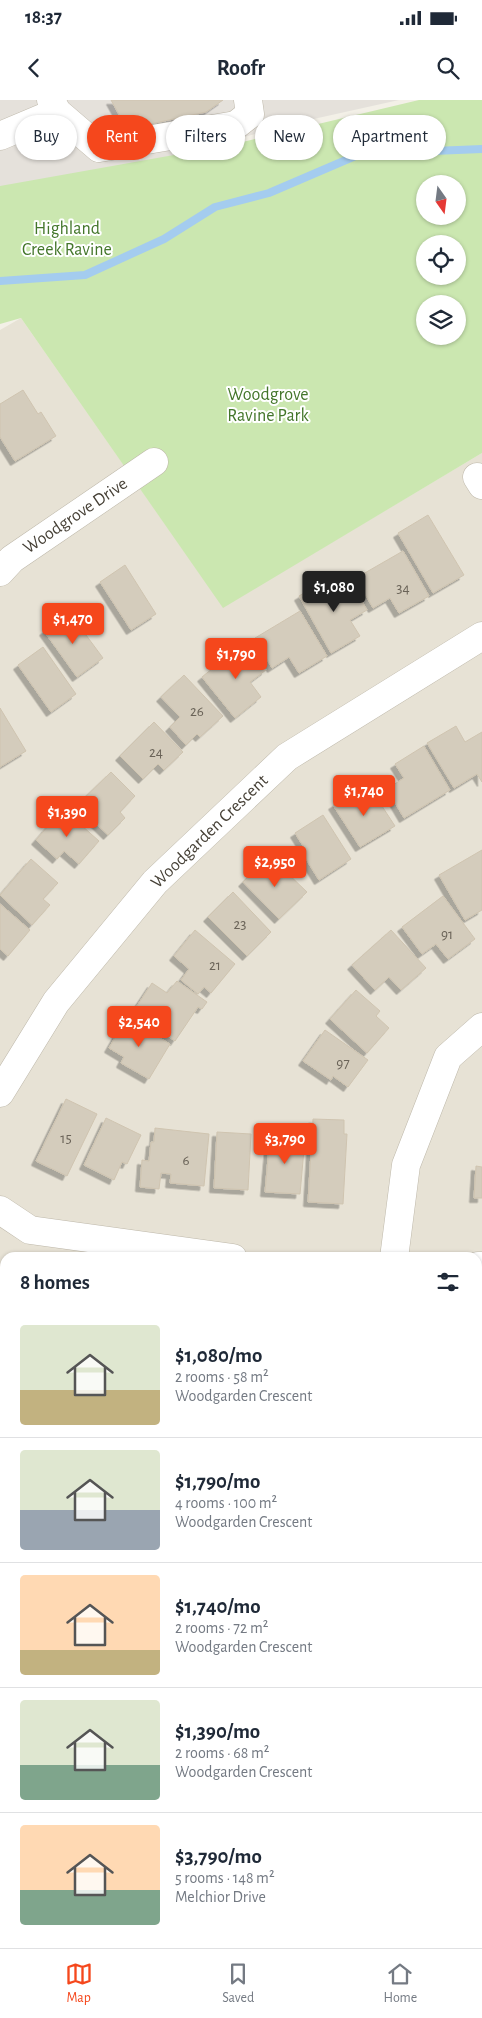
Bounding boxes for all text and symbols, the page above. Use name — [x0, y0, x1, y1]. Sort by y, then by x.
text: 18:37 — [25, 8, 62, 27]
icon: back — [20, 54, 48, 82]
icon: search — [434, 54, 462, 82]
text: Roofr — [217, 57, 265, 79]
chip: Buy — [15, 115, 77, 160]
chip: Rent — [87, 115, 156, 160]
chip: Filters — [166, 115, 245, 160]
chip: New — [255, 115, 323, 160]
chip: Apartment — [333, 115, 446, 160]
north arrow — [416, 175, 466, 225]
map controls — [416, 175, 466, 345]
park label: Highland Creek Ravine — [22, 220, 112, 259]
button: locate — [416, 235, 466, 285]
button: layers — [416, 295, 466, 345]
park label: Woodgrove Ravine Park — [227, 386, 309, 425]
street label: Woodgrove Drive — [20, 474, 131, 557]
pin: $1,080 — [293, 570, 375, 613]
text: $1,080 — [313, 579, 355, 595]
house number: 34 — [396, 581, 410, 596]
pin: $1,470 — [32, 602, 114, 645]
text: $1,470 — [53, 611, 93, 627]
pin: $1,790 — [195, 638, 277, 680]
text: $1,790 — [216, 646, 256, 662]
house number: 26 — [190, 704, 204, 719]
house number: 24 — [149, 745, 163, 760]
street label: Woodgarden Crescent — [148, 771, 272, 892]
pin: $1,740 — [323, 774, 405, 817]
text: $1,740 — [344, 783, 384, 799]
pin: $1,390 — [26, 796, 108, 838]
text: $1,390 — [47, 804, 87, 820]
pin: $2,950 — [234, 846, 316, 888]
text: $2,950 — [254, 854, 296, 870]
house number: 23 — [233, 917, 247, 932]
house number: 91 — [441, 927, 453, 942]
house number: 21 — [209, 958, 221, 973]
pin: $2,540 — [98, 1006, 180, 1048]
text: $2,540 — [118, 1014, 160, 1030]
house number: 97 — [336, 1056, 350, 1071]
pin: $3,790 — [244, 1122, 326, 1165]
house number: 15 — [60, 1131, 72, 1146]
text: $3,790 — [265, 1131, 305, 1147]
house number: 6 — [182, 1153, 190, 1168]
icon: filters — [434, 1268, 462, 1296]
text: 8 homes — [20, 1272, 90, 1293]
icon: home — [60, 1345, 120, 1405]
text: $1,080/mo — [175, 1345, 262, 1366]
text: 2 rooms · 58 m² — [175, 1369, 269, 1385]
text: Woodgarden Crescent — [175, 1388, 312, 1404]
icon: home — [60, 1470, 120, 1530]
text: $1,790/mo — [175, 1471, 260, 1492]
text: 4 rooms · 100 m² — [175, 1495, 277, 1511]
text: Woodgarden Crescent — [175, 1514, 312, 1530]
icon: home — [60, 1595, 120, 1655]
text: $1,740/mo — [175, 1596, 261, 1617]
text: 2 rooms · 72 m² — [175, 1620, 268, 1636]
text: Woodgarden Crescent — [175, 1639, 312, 1655]
icon: home — [60, 1720, 120, 1780]
text: $1,390/mo — [175, 1721, 260, 1742]
text: 2 rooms · 68 m² — [175, 1745, 269, 1761]
text: Woodgarden Crescent — [175, 1764, 312, 1780]
icon: home — [60, 1845, 120, 1905]
text: $3,790/mo — [175, 1846, 262, 1867]
text: 5 rooms · 148 m² — [175, 1870, 275, 1886]
text: Melchior Drive — [175, 1889, 266, 1905]
tab: Map — [65, 1960, 93, 2007]
tab: Saved — [222, 1960, 254, 2007]
tab: Home — [384, 1960, 417, 2007]

